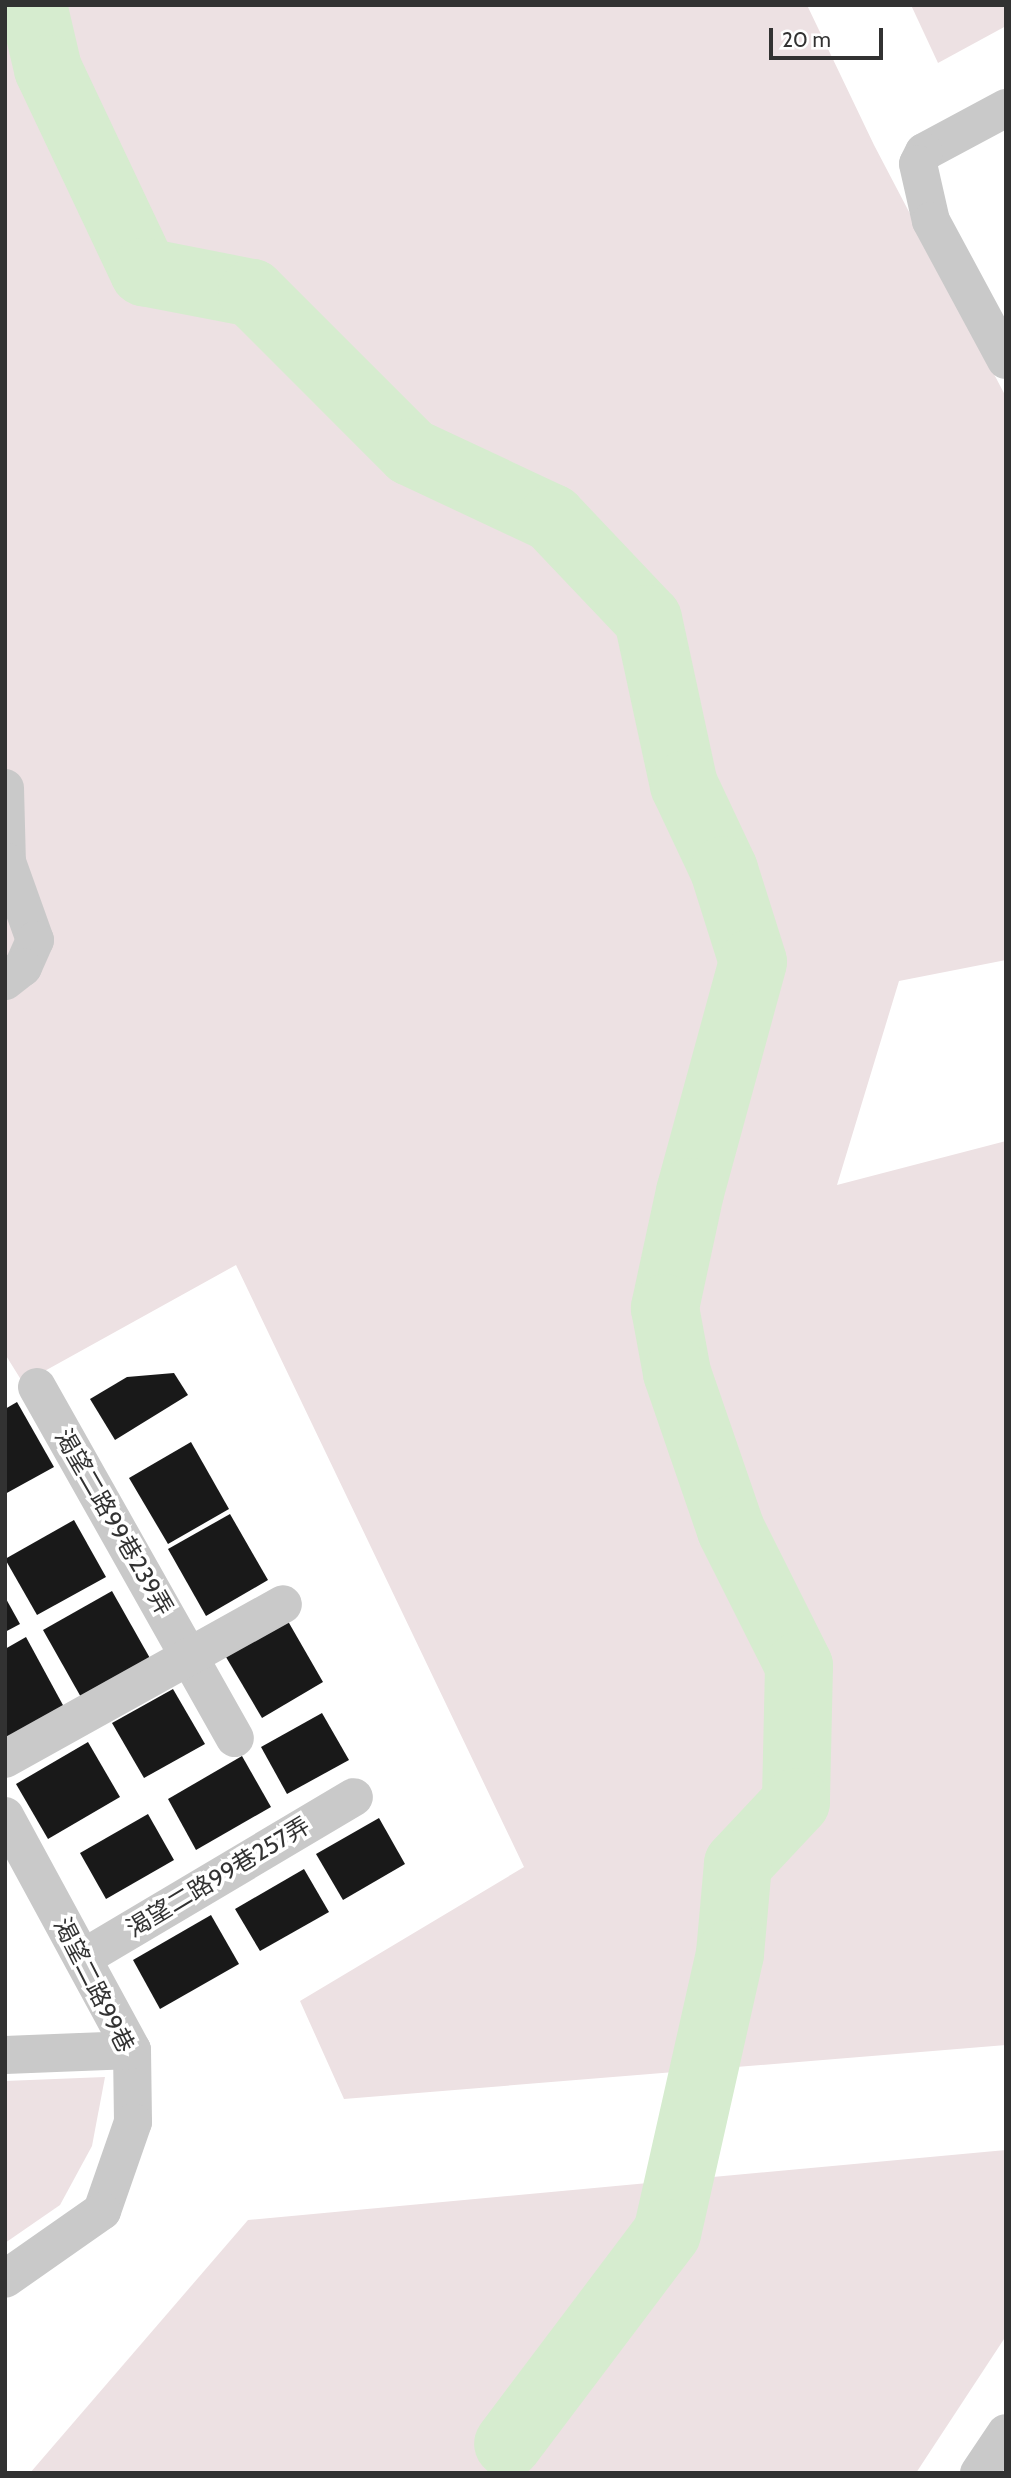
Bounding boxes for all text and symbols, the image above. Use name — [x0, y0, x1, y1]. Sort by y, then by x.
scale bar — [773, 14, 887, 58]
text: 20 m — [782, 27, 831, 52]
street label: 渴望二路99巷239弄 — [49, 1424, 179, 1620]
street label: 渴望二路99巷257弄 — [121, 1811, 315, 1943]
street label: 渴望二路99巷 — [48, 1913, 140, 2057]

